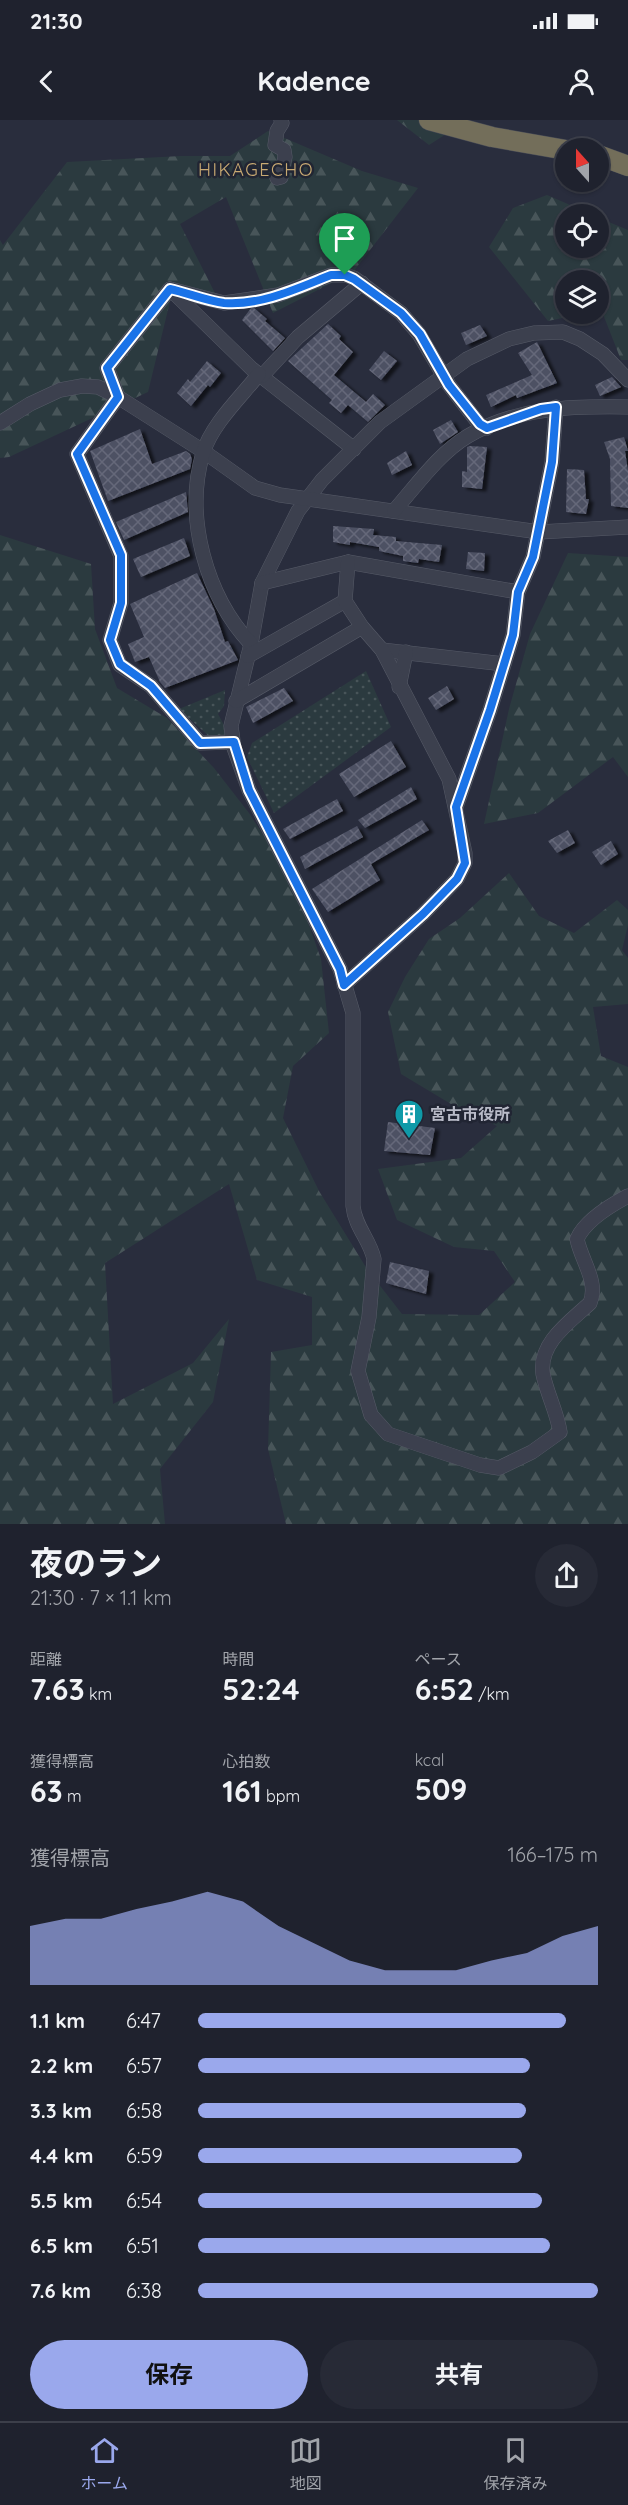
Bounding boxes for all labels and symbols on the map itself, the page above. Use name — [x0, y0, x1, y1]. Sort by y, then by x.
north arrow — [555, 138, 609, 192]
district label: HIKAGECHO — [198, 158, 314, 181]
pin — [319, 213, 370, 275]
building icon: 宮古市役所 — [393, 1098, 425, 1140]
place label: 宮古市役所 — [430, 1104, 510, 1124]

